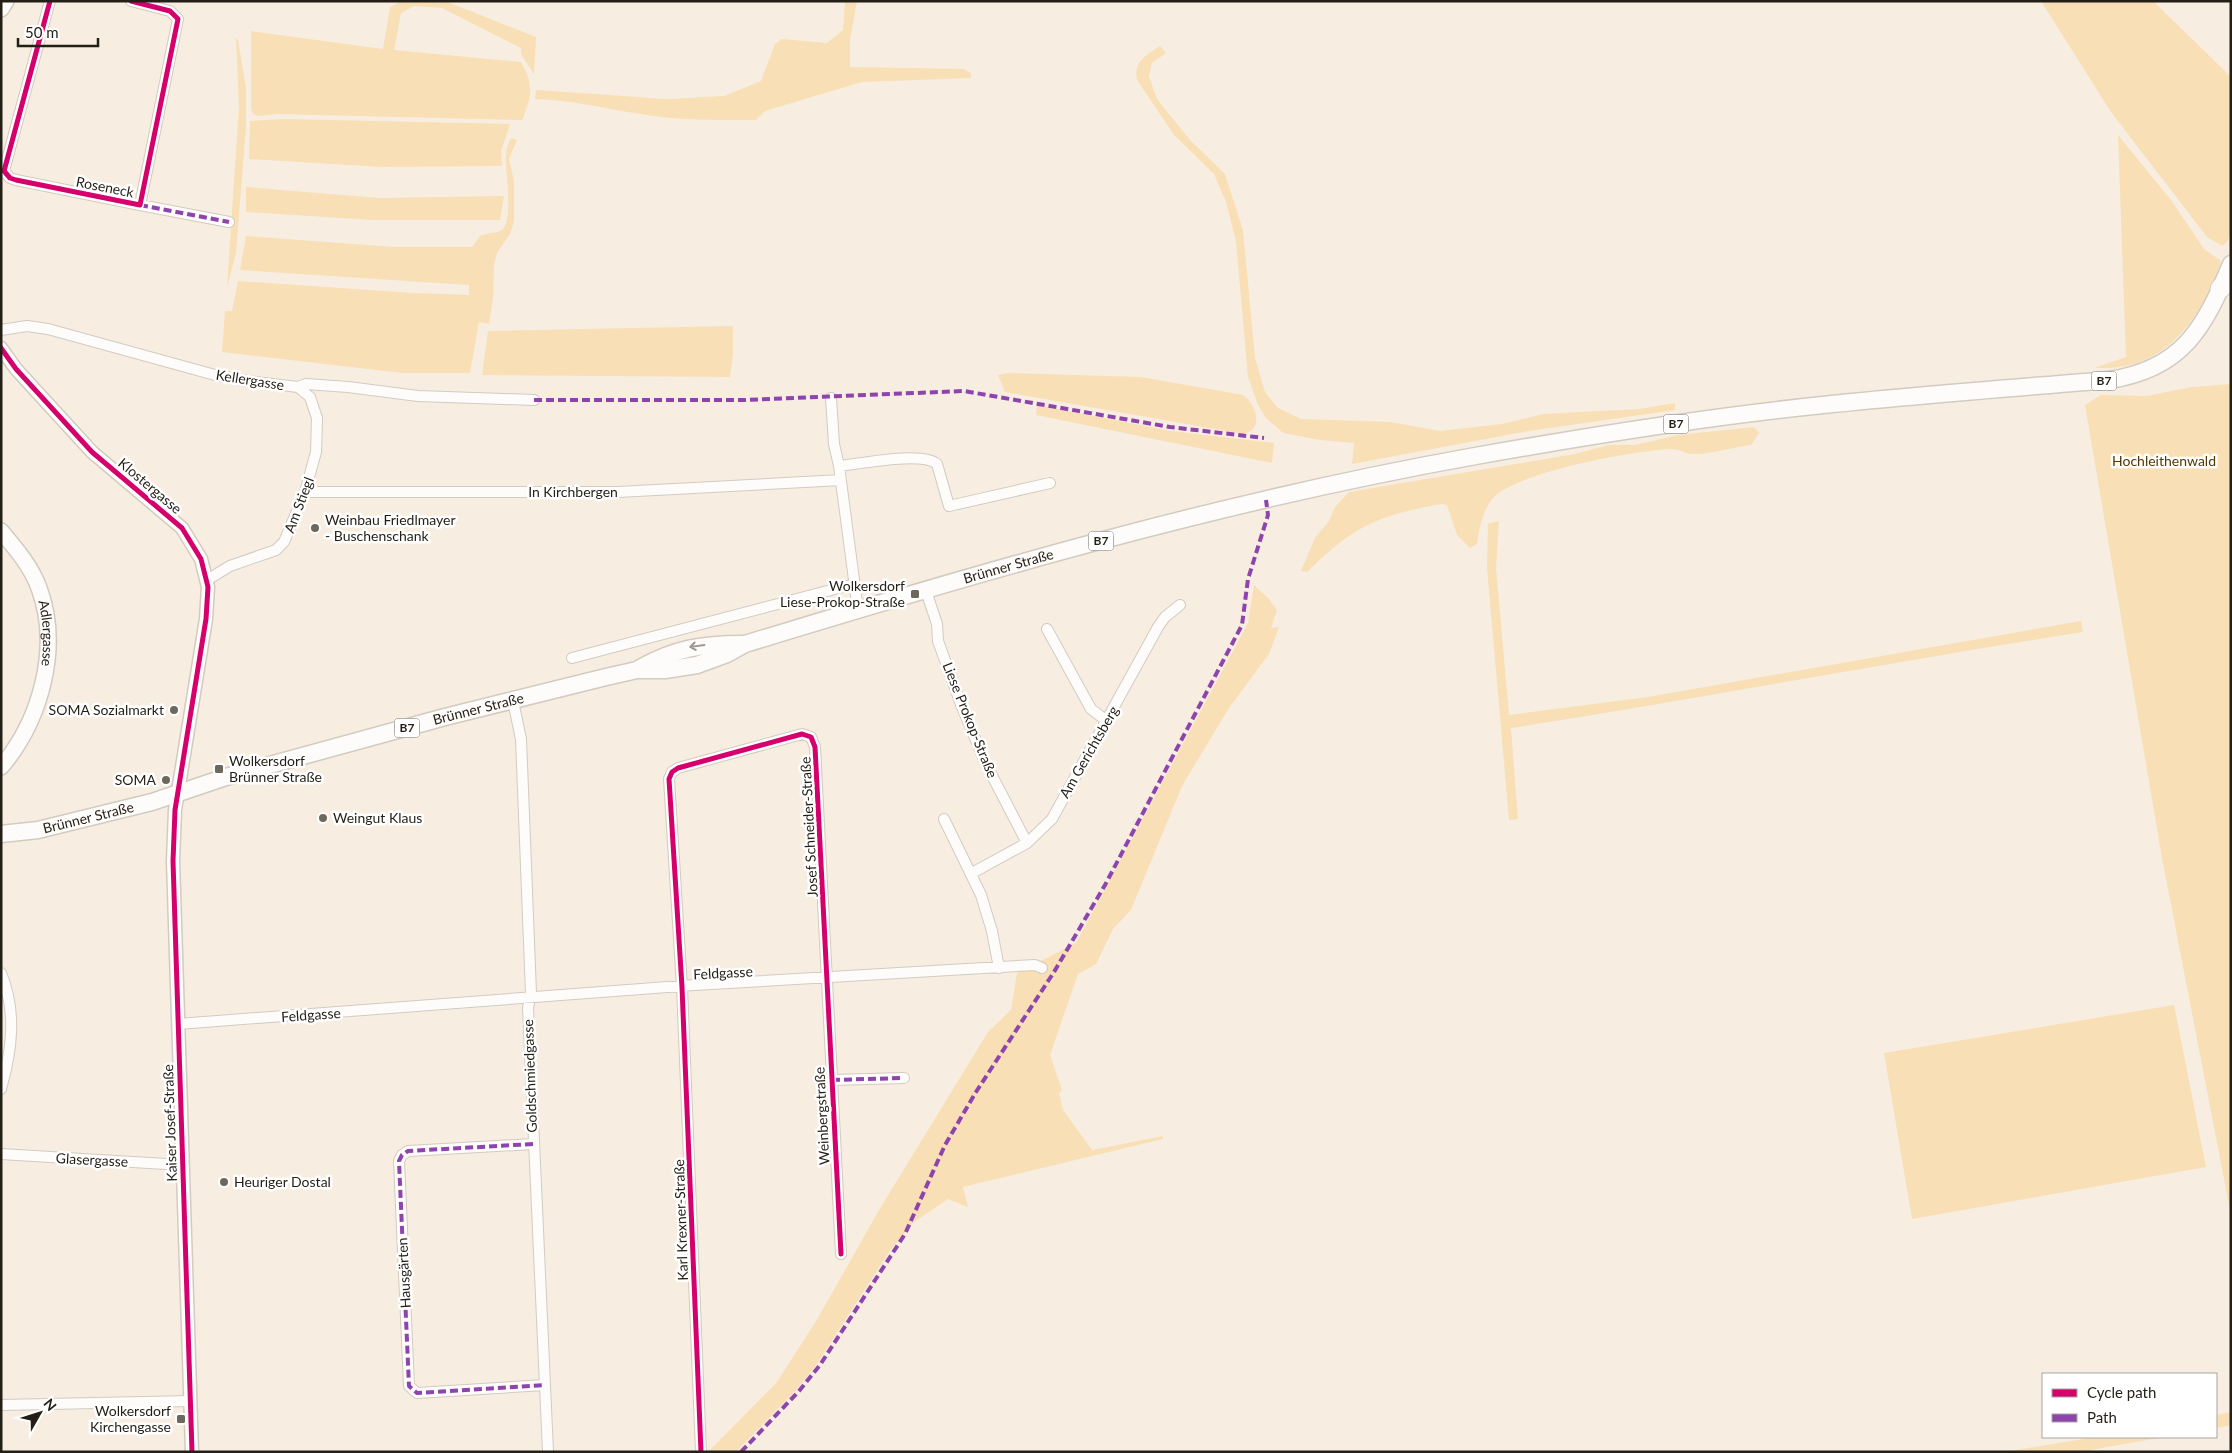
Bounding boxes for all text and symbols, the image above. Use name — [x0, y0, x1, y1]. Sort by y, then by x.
scale bar — [18, 15, 98, 47]
text: 50 m — [25, 23, 59, 41]
street label: Roseneck — [75, 173, 136, 201]
street label: Kellergasse — [215, 366, 285, 393]
road number: B7 — [2092, 372, 2116, 391]
road number: B7 — [1664, 414, 1688, 434]
park label: Hochleithenwald — [2112, 452, 2216, 469]
street label: Klostergasse — [115, 454, 186, 517]
street label: Am Stiegl — [280, 474, 317, 535]
street label: In Kirchbergen — [528, 483, 618, 500]
place label: Weinbau Friedlmayer - Buschenschank — [325, 511, 456, 544]
marker: Weinbau Friedlmayer - Buschenschank — [309, 522, 321, 534]
road number: B7 — [1088, 532, 1114, 550]
street label: Brünner Straße — [961, 545, 1055, 587]
place label: Wolkersdorf Liese-Prokop-Straße — [780, 577, 905, 610]
marker: Wolkersdorf Liese-Prokop-Straße — [909, 588, 921, 600]
street label: Adlergasse — [35, 598, 57, 667]
one-way arrow — [689, 642, 705, 652]
street label: Liese Prokop-Straße — [939, 659, 1001, 780]
street label: Brünner Straße — [431, 689, 525, 728]
place label: SOMA Sozialmarkt — [49, 701, 164, 718]
street label: Am Gerichtsberg — [1055, 703, 1122, 801]
marker: SOMA Sozialmarkt — [168, 704, 180, 716]
road number: B7 — [394, 718, 420, 738]
place label: Wolkersdorf Brünner Straße — [229, 752, 322, 785]
street label: Josef Schneider-Straße — [796, 756, 821, 898]
marker: Wolkersdorf Brünner Straße — [213, 763, 225, 775]
place label: SOMA — [115, 771, 157, 788]
marker: SOMA — [160, 774, 172, 786]
street label: Brünner Straße — [41, 798, 135, 837]
place label: Weingut Klaus — [333, 809, 422, 826]
marker: Weingut Klaus — [317, 812, 329, 824]
street label: Feldgasse — [693, 962, 753, 983]
street label: Feldgasse — [281, 1004, 341, 1025]
street label: Goldschmiedgasse — [519, 1019, 540, 1133]
street label: Kaiser Josef-Straße — [159, 1064, 180, 1182]
street label: Weinbergstraße — [810, 1067, 833, 1166]
street label: Glasergasse — [55, 1149, 129, 1170]
street label: Karl Krexner-Straße — [670, 1159, 691, 1281]
place label: Heuriger Dostal — [234, 1173, 331, 1190]
marker: Heuriger Dostal — [218, 1176, 230, 1188]
street label: Hausgärten — [393, 1237, 414, 1309]
legend — [2042, 1373, 2217, 1438]
text: Cycle path — [2087, 1383, 2156, 1401]
north arrow — [15, 1388, 65, 1438]
text: N — [40, 1395, 60, 1414]
place label: Wolkersdorf Kirchengasse — [90, 1402, 171, 1435]
text: Path — [2087, 1408, 2117, 1426]
marker: Wolkersdorf Kirchengasse — [175, 1413, 187, 1425]

